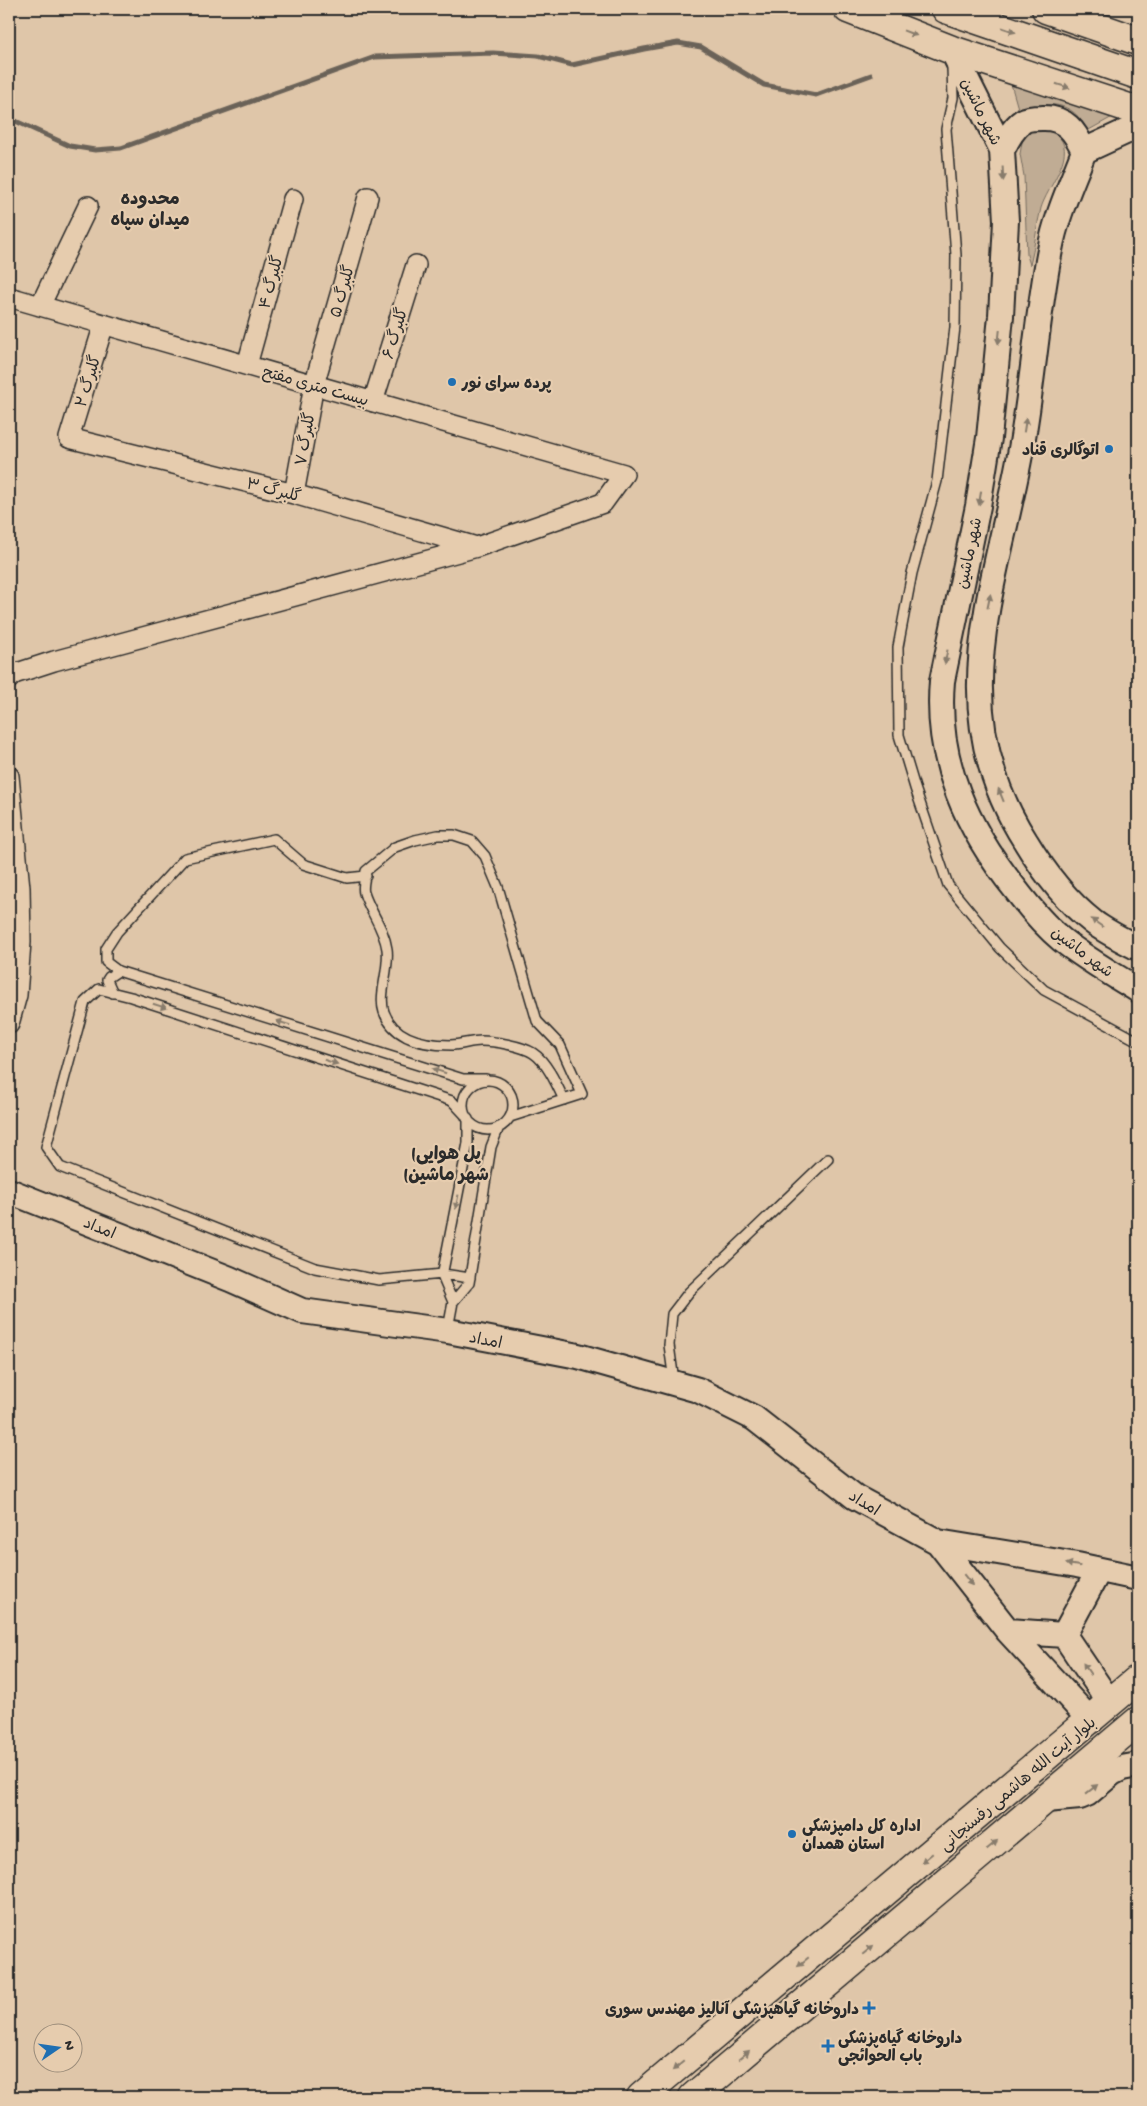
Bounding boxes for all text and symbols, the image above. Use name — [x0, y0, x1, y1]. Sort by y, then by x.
one-way arrow — [1002, 27, 1017, 35]
one-way arrow — [902, 30, 917, 37]
street label: شهر ماشین — [954, 76, 1003, 149]
one-way arrow — [1056, 83, 1071, 91]
one-way arrow — [1000, 167, 1008, 183]
district label: محدوده میدان سپاه — [110, 190, 190, 232]
street label: گلبرگ ۴ — [254, 253, 290, 312]
street label: گلبرگ ۵ — [325, 263, 361, 320]
street label: گلبرگ ۶ — [378, 305, 414, 362]
one-way arrow — [995, 329, 1003, 345]
street label: گلبرگ ۲ — [71, 353, 107, 410]
street label: بیست متری مفتح — [260, 364, 370, 413]
place label: پرده سرای نور — [461, 375, 552, 395]
marker: پرده سرای نور — [446, 376, 458, 388]
street label: گلبرگ ۷ — [290, 411, 321, 468]
one-way arrow — [1022, 416, 1030, 432]
place label: اتوگالری قناد — [1022, 440, 1099, 462]
marker: اتوگالری قناد — [1103, 443, 1115, 455]
street label: گلبرگ ۳ — [244, 474, 303, 508]
one-way arrow — [975, 490, 983, 506]
street label: شهر ماشین — [955, 516, 988, 591]
one-way arrow — [985, 593, 993, 609]
one-way arrow — [942, 649, 950, 665]
one-way arrow — [996, 788, 1004, 802]
one-way arrow — [1090, 918, 1103, 928]
street label: شهر ماشین — [1046, 924, 1116, 983]
one-way arrow — [153, 1003, 168, 1011]
one-way arrow — [276, 1018, 291, 1026]
one-way arrow — [324, 1059, 339, 1066]
one-way arrow — [431, 1067, 446, 1075]
district label: (پل هوایی (شهر ماشین — [403, 1145, 489, 1187]
one-way arrow — [452, 1195, 460, 1211]
street label: امداد — [80, 1215, 118, 1245]
street label: امداد — [467, 1330, 503, 1355]
street label: امداد — [844, 1488, 882, 1522]
one-way arrow — [1065, 1560, 1081, 1568]
one-way arrow — [963, 1573, 973, 1587]
one-way arrow — [1082, 1662, 1092, 1676]
street label: بلوار آیت الله هاشمی رفسنجانی — [936, 1714, 1101, 1857]
one-way arrow — [1085, 1784, 1098, 1795]
place label: اداره کل دامپزشکی استان همدان — [802, 1818, 921, 1856]
marker: اداره کل دامپزشکی استان همدان — [786, 1828, 798, 1840]
one-way arrow — [986, 1839, 998, 1851]
one-way arrow — [921, 1852, 934, 1863]
one-way arrow — [862, 1944, 875, 1955]
one-way arrow — [797, 1956, 810, 1967]
place label: داروخانه گیاهپزشکی آنالیز مهندس سوری — [605, 1999, 859, 2021]
marker: داروخانه گیاهپزشکی آنالیز مهندس سوری — [863, 2002, 875, 2014]
north arrow — [32, 2024, 82, 2074]
place label: داروخانه گیاه‌پزشکی باب الحوائجی — [838, 2028, 962, 2068]
text: N — [59, 2039, 78, 2052]
marker: داروخانه گیاه‌پزشکی باب الحوائجی — [822, 2040, 834, 2052]
one-way arrow — [737, 2049, 750, 2060]
one-way arrow — [672, 2061, 685, 2072]

